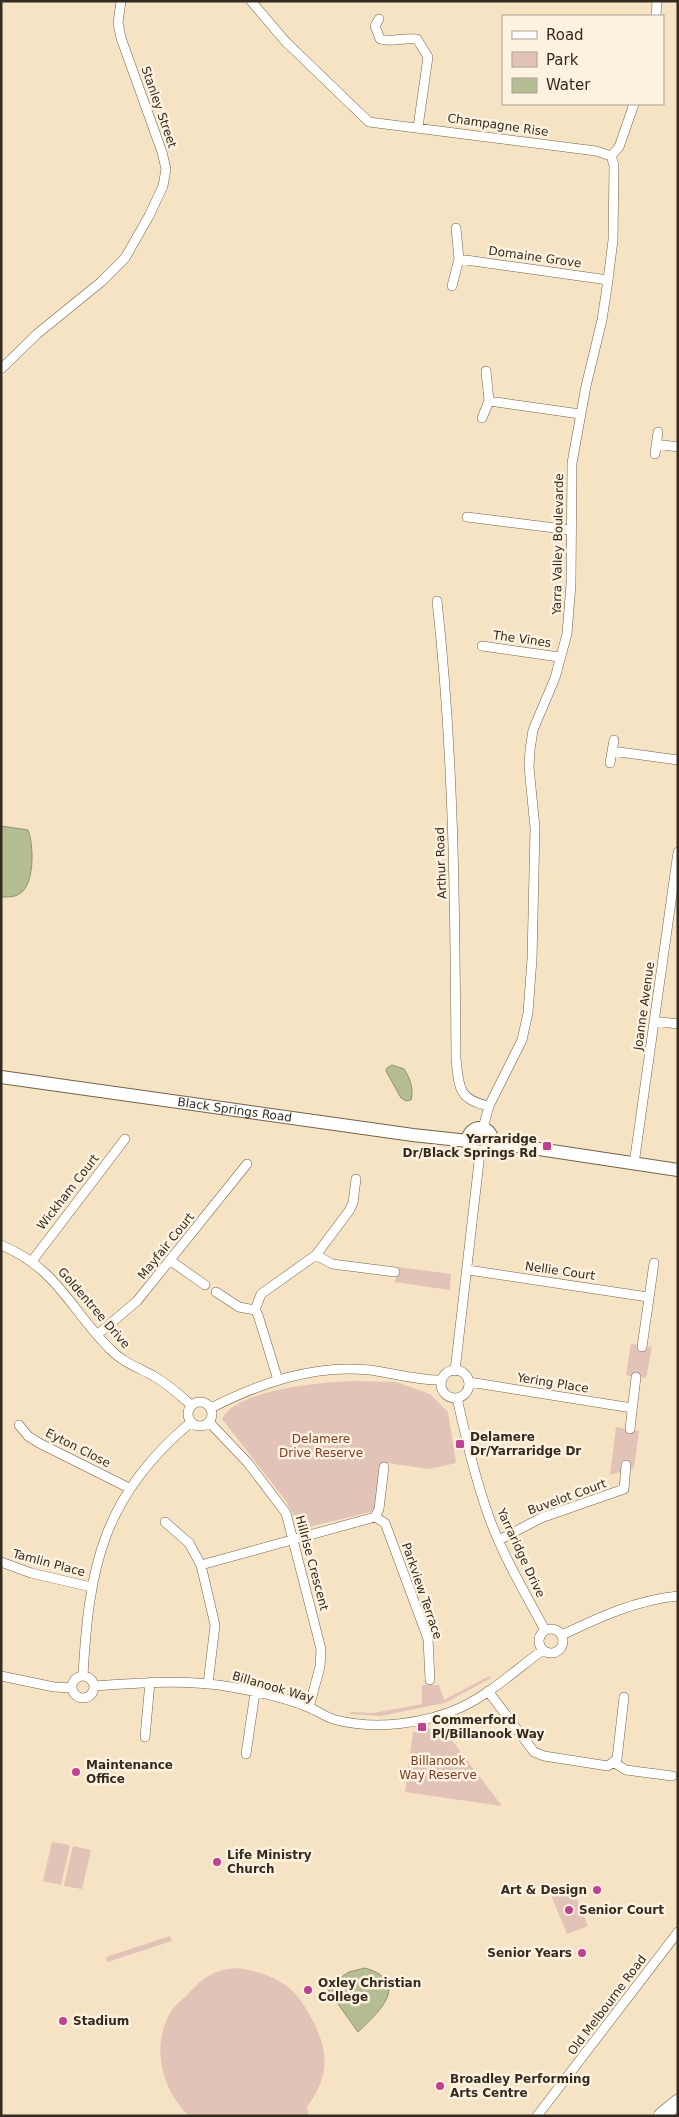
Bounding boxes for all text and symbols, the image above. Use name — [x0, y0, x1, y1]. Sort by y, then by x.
legend — [502, 15, 664, 105]
text: Road — [546, 26, 584, 44]
text: Park — [546, 51, 579, 69]
street label: Stanley Street — [138, 64, 180, 150]
text: Water — [546, 76, 591, 94]
street label: Champagne Rise — [447, 111, 549, 139]
street label: Domaine Grove — [488, 244, 582, 270]
street label: Yarra Valley Boulevarde — [550, 473, 566, 616]
street label: The Vines — [491, 628, 552, 650]
street label: Arthur Road — [433, 827, 449, 899]
street label: Joanne Avenue — [631, 961, 657, 1052]
street label: Black Springs Road — [177, 1095, 293, 1125]
place label: Yarraridge Dr/Black Springs Rd — [403, 1132, 537, 1160]
marker: Yarraridge Dr/Black Springs Rd — [541, 1140, 553, 1152]
street label: Wickham Court — [34, 1151, 102, 1233]
street label: Mayfair Court — [135, 1210, 197, 1282]
street label: Nellie Court — [524, 1259, 596, 1283]
street label: Goldentree Drive — [55, 1265, 133, 1351]
street label: Yering Place — [515, 1370, 590, 1396]
street label: Eyton Close — [43, 1426, 113, 1470]
place label: Delamere Dr/Yarraridge Dr — [470, 1430, 581, 1458]
park label: Delamere Drive Reserve — [279, 1432, 363, 1460]
marker: Delamere Dr/Yarraridge Dr — [454, 1438, 466, 1450]
street label: Buvelot Court — [526, 1476, 608, 1518]
street label: Yarraridge Drive — [494, 1505, 548, 1600]
street label: Hillrise Crescent — [293, 1514, 331, 1612]
street label: Parkview Terrace — [399, 1541, 445, 1641]
street label: Tamlin Place — [10, 1546, 87, 1579]
street label: Billanook Way — [231, 1669, 315, 1705]
place label: Commerford Pl/Billanook Way — [432, 1713, 545, 1741]
marker: Commerford Pl/Billanook Way — [416, 1721, 428, 1733]
park label: Billanook Way Reserve — [399, 1754, 477, 1782]
place label: Maintenance Office — [86, 1758, 173, 1786]
marker: Maintenance Office — [70, 1766, 82, 1778]
place label: Life Ministry Church — [227, 1848, 312, 1876]
marker: Life Ministry Church — [211, 1856, 223, 1868]
place label: Art & Design — [501, 1883, 587, 1897]
marker: Art & Design — [591, 1884, 603, 1896]
place label: Senior Court — [579, 1903, 664, 1917]
marker: Senior Court — [563, 1904, 575, 1916]
place label: Senior Years — [487, 1946, 572, 1960]
marker: Senior Years — [576, 1947, 588, 1959]
street label: Old Melbourne Road — [565, 1952, 649, 2058]
place label: Oxley Christian College — [318, 1976, 421, 2004]
marker: Oxley Christian College — [302, 1984, 314, 1996]
place label: Stadium — [73, 2014, 129, 2028]
marker: Stadium — [57, 2015, 69, 2027]
place label: Broadley Performing Arts Centre — [450, 2072, 590, 2100]
marker: Broadley Performing Arts Centre — [434, 2080, 446, 2092]

